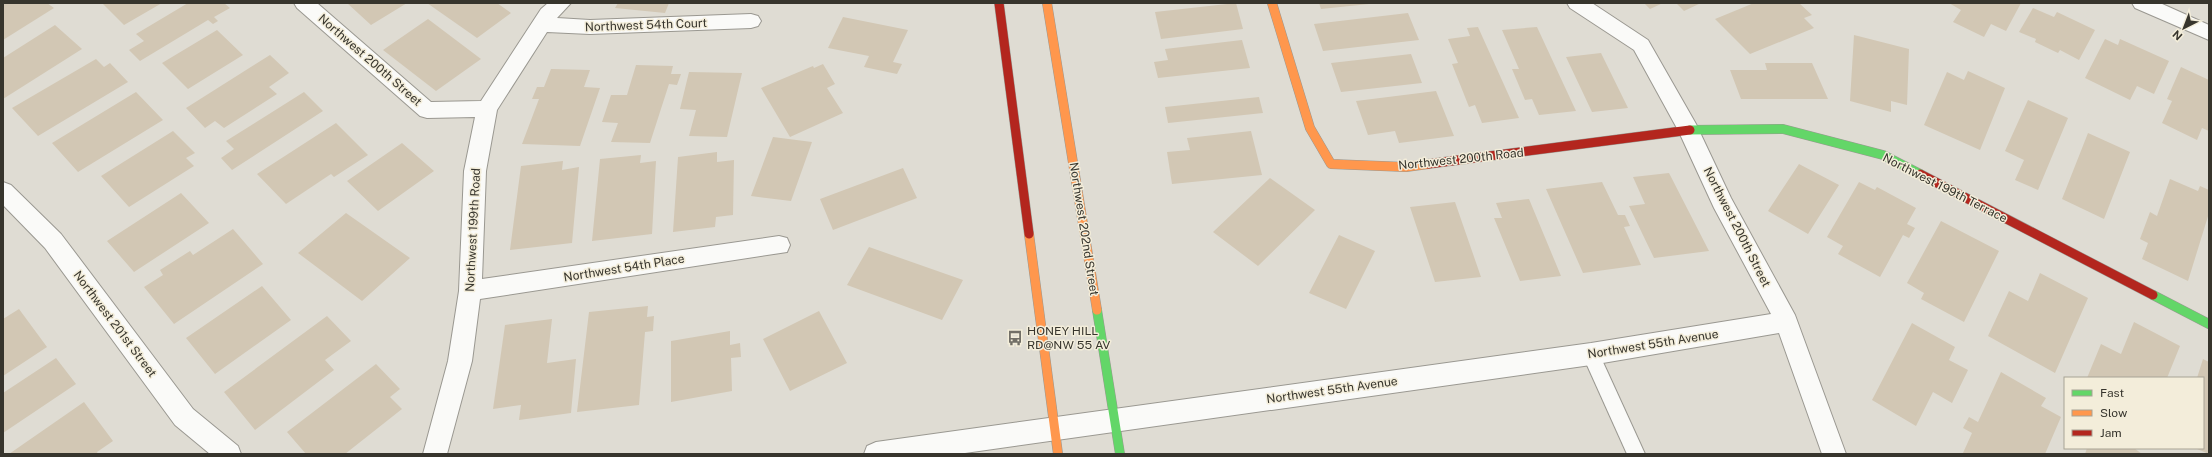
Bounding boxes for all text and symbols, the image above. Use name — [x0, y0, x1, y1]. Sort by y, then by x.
north arrow — [2164, 8, 2204, 48]
street label: Northwest 200th Street — [315, 11, 425, 109]
street label: Northwest 54th Court — [585, 16, 708, 34]
text: N — [2170, 28, 2185, 43]
street label: Northwest 200th Road — [1398, 145, 1524, 173]
street label: Northwest 199th Terrace — [1881, 151, 2010, 226]
street label: Northwest 202nd Street — [1067, 161, 1102, 297]
street label: Northwest 200th Street — [1701, 165, 1773, 289]
street label: Northwest 199th Road — [463, 168, 483, 292]
street label: Northwest 54th Place — [563, 252, 686, 284]
street label: Northwest 201st Street — [71, 268, 160, 380]
place label: HONEY HILL RD@NW 55 AV — [1027, 324, 1110, 352]
street label: Northwest 55th Avenue — [1587, 327, 1720, 361]
bus stop icon: HONEY HILL RD@NW 55 AV — [1006, 329, 1024, 347]
street label: Northwest 55th Avenue — [1266, 374, 1399, 406]
legend — [2064, 377, 2204, 449]
text: Fast — [2100, 386, 2125, 400]
text: Slow — [2100, 406, 2128, 420]
text: Jam — [2100, 426, 2122, 440]

